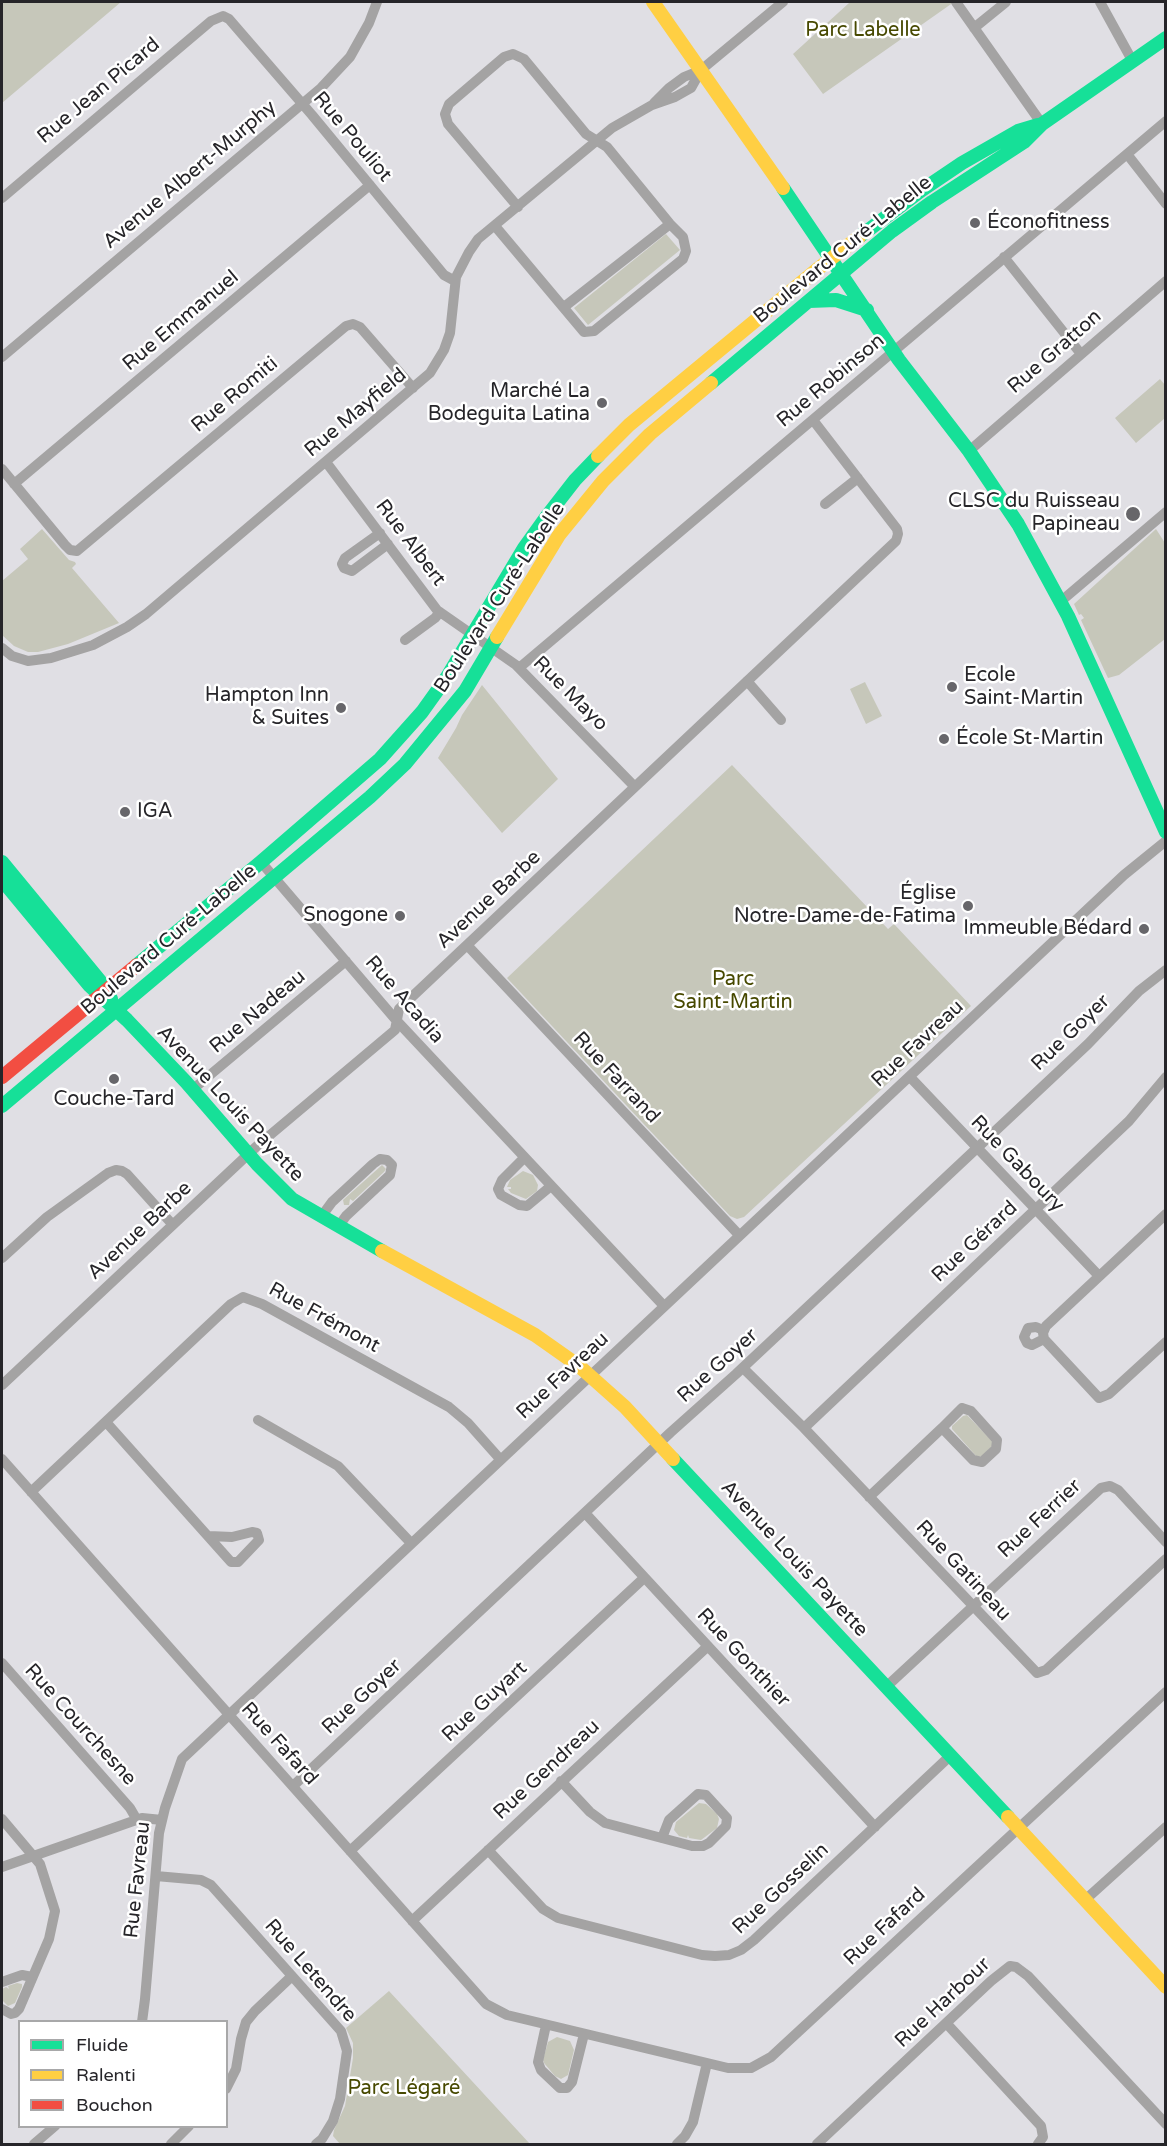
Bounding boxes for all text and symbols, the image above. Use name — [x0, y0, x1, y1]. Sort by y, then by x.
park label: Parc Labelle — [805, 19, 921, 43]
street label: Rue Jean Picard — [33, 33, 165, 149]
street label: Rue Pouliot — [307, 87, 397, 187]
street label: Avenue Albert-Murphy — [99, 96, 281, 254]
street label: Boulevard Curé-Labelle — [749, 171, 937, 329]
place label: Éconofitness — [987, 211, 1110, 235]
marker: Éconofitness — [968, 216, 982, 230]
street label: Rue Emmanuel — [118, 265, 244, 377]
street label: Rue Gratton — [1003, 305, 1107, 399]
street label: Rue Robinson — [772, 329, 890, 433]
street label: Rue Romiti — [187, 352, 283, 438]
street label: Rue Mayfield — [300, 363, 412, 463]
place label: Marché La Bodeguita Latina — [428, 380, 590, 427]
marker: Marché La Bodeguita Latina — [595, 396, 609, 410]
place label: CLSC du Ruisseau Papineau — [948, 490, 1120, 537]
street label: Rue Albert — [370, 495, 450, 591]
street label: Boulevard Curé-Labelle — [430, 498, 570, 698]
marker: CLSC du Ruisseau Papineau — [1124, 505, 1142, 523]
street label: Rue Mayo — [528, 652, 612, 736]
place label: Ecole Saint-Martin — [964, 664, 1083, 711]
marker: Ecole Saint-Martin — [945, 680, 959, 694]
place label: Hampton Inn & Suites — [205, 684, 329, 731]
marker: Hampton Inn & Suites — [334, 701, 348, 715]
place label: École St-Martin — [956, 727, 1103, 751]
marker: École St-Martin — [937, 732, 951, 746]
place label: IGA — [137, 800, 173, 824]
marker: IGA — [118, 805, 132, 819]
street label: Avenue Barbe — [432, 846, 546, 954]
street label: Boulevard Curé-Labelle — [76, 859, 262, 1021]
place label: Église Notre-Dame-de-Fatima — [734, 882, 956, 929]
marker: Église Notre-Dame-de-Fatima — [961, 899, 975, 913]
place label: Snogone — [303, 904, 388, 928]
marker: Snogone — [393, 909, 407, 923]
place label: Immeuble Bédard — [963, 917, 1132, 941]
marker: Immeuble Bédard — [1137, 922, 1151, 936]
street label: Rue Acadia — [359, 951, 449, 1049]
street label: Rue Nadeau — [205, 965, 311, 1059]
park label: Parc Saint-Martin — [673, 968, 793, 1015]
street label: Rue Goyer — [1027, 990, 1115, 1076]
street label: Rue Favreau — [867, 995, 969, 1093]
street label: Avenue Louis Payette — [151, 1021, 309, 1187]
street label: Rue Farrand — [568, 1027, 664, 1129]
marker: Couche-Tard — [107, 1072, 121, 1086]
place label: Couche-Tard — [54, 1088, 174, 1112]
street label: Rue Gaboury — [965, 1111, 1069, 1217]
street label: Avenue Barbe — [83, 1177, 197, 1285]
street label: Rue Gérard — [927, 1196, 1023, 1288]
street label: Rue Frémont — [264, 1278, 384, 1358]
street label: Rue Goyer — [673, 1324, 763, 1408]
street label: Rue Favreau — [512, 1327, 614, 1425]
street label: Rue Ferrier — [993, 1474, 1087, 1564]
street label: Avenue Louis Payette — [715, 1476, 873, 1642]
street label: Rue Gatineau — [910, 1516, 1016, 1626]
street label: Rue Gonthier — [691, 1604, 795, 1712]
street label: Rue Goyer — [317, 1654, 407, 1740]
street label: Rue Guyart — [438, 1657, 532, 1747]
street label: Rue Courchesne — [19, 1659, 141, 1791]
street label: Rue Fafard — [236, 1698, 322, 1790]
street label: Rue Gendreau — [489, 1715, 605, 1825]
street label: Rue Favreau — [120, 1820, 156, 1940]
street label: Rue Gosselin — [728, 1838, 834, 1940]
street label: Rue Fafard — [839, 1883, 931, 1971]
street label: Rue Letendre — [259, 1915, 361, 2027]
street label: Rue Harbour — [890, 1953, 996, 2053]
legend — [18, 2020, 228, 2128]
text: Fluide — [76, 2034, 128, 2056]
text: Ralenti — [76, 2064, 136, 2086]
park label: Parc Légaré — [348, 2077, 460, 2101]
text: Bouchon — [76, 2094, 153, 2116]

